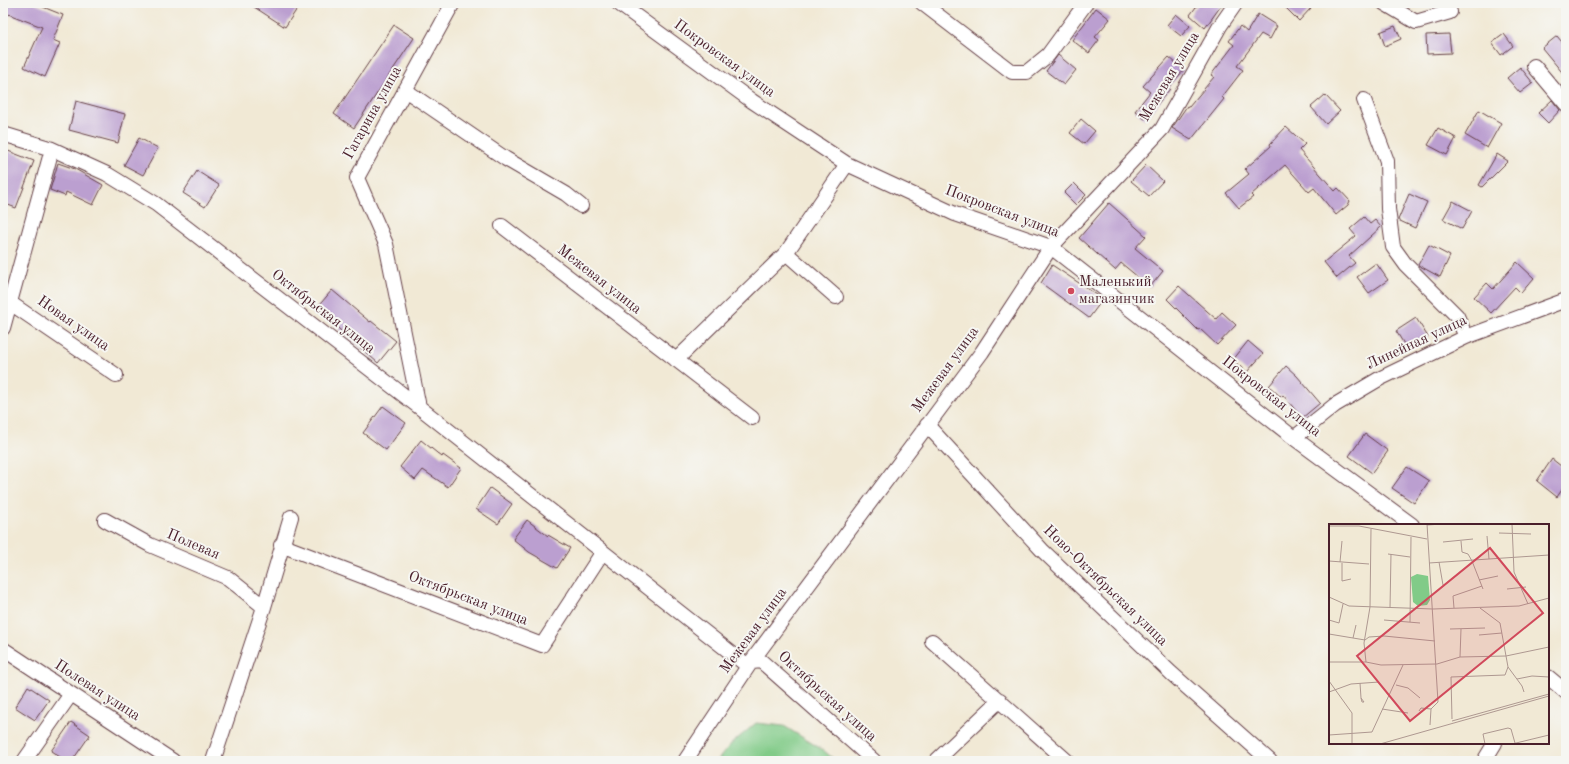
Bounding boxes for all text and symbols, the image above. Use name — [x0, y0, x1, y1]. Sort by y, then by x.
street label: Покровская улица — [671, 17, 778, 101]
street label: Межевая улица — [1137, 29, 1203, 125]
street label: Гагарина улица — [341, 63, 405, 162]
street label: Покровская улица — [943, 183, 1062, 241]
street label: Межевая улица — [554, 243, 644, 318]
street label: Октябрьская улица — [268, 267, 378, 357]
place label: Маленький магазинчик — [1079, 275, 1155, 307]
marker: Маленький магазинчик — [1066, 286, 1076, 296]
street label: Новая улица — [34, 294, 112, 355]
street label: Линейная улица — [1364, 313, 1470, 373]
street label: Межевая улица — [910, 324, 982, 416]
street label: Покровская улица — [1219, 354, 1324, 441]
street label: Ново-Октябрьская улица — [1040, 523, 1170, 650]
inset map — [1329, 524, 1549, 744]
street label: Полевая — [164, 527, 222, 563]
street label: Октябрьская улица — [406, 569, 530, 629]
street label: Межевая улица — [718, 585, 790, 677]
street label: Октябрьская улица — [775, 649, 880, 745]
street label: Полевая улица — [52, 658, 143, 724]

